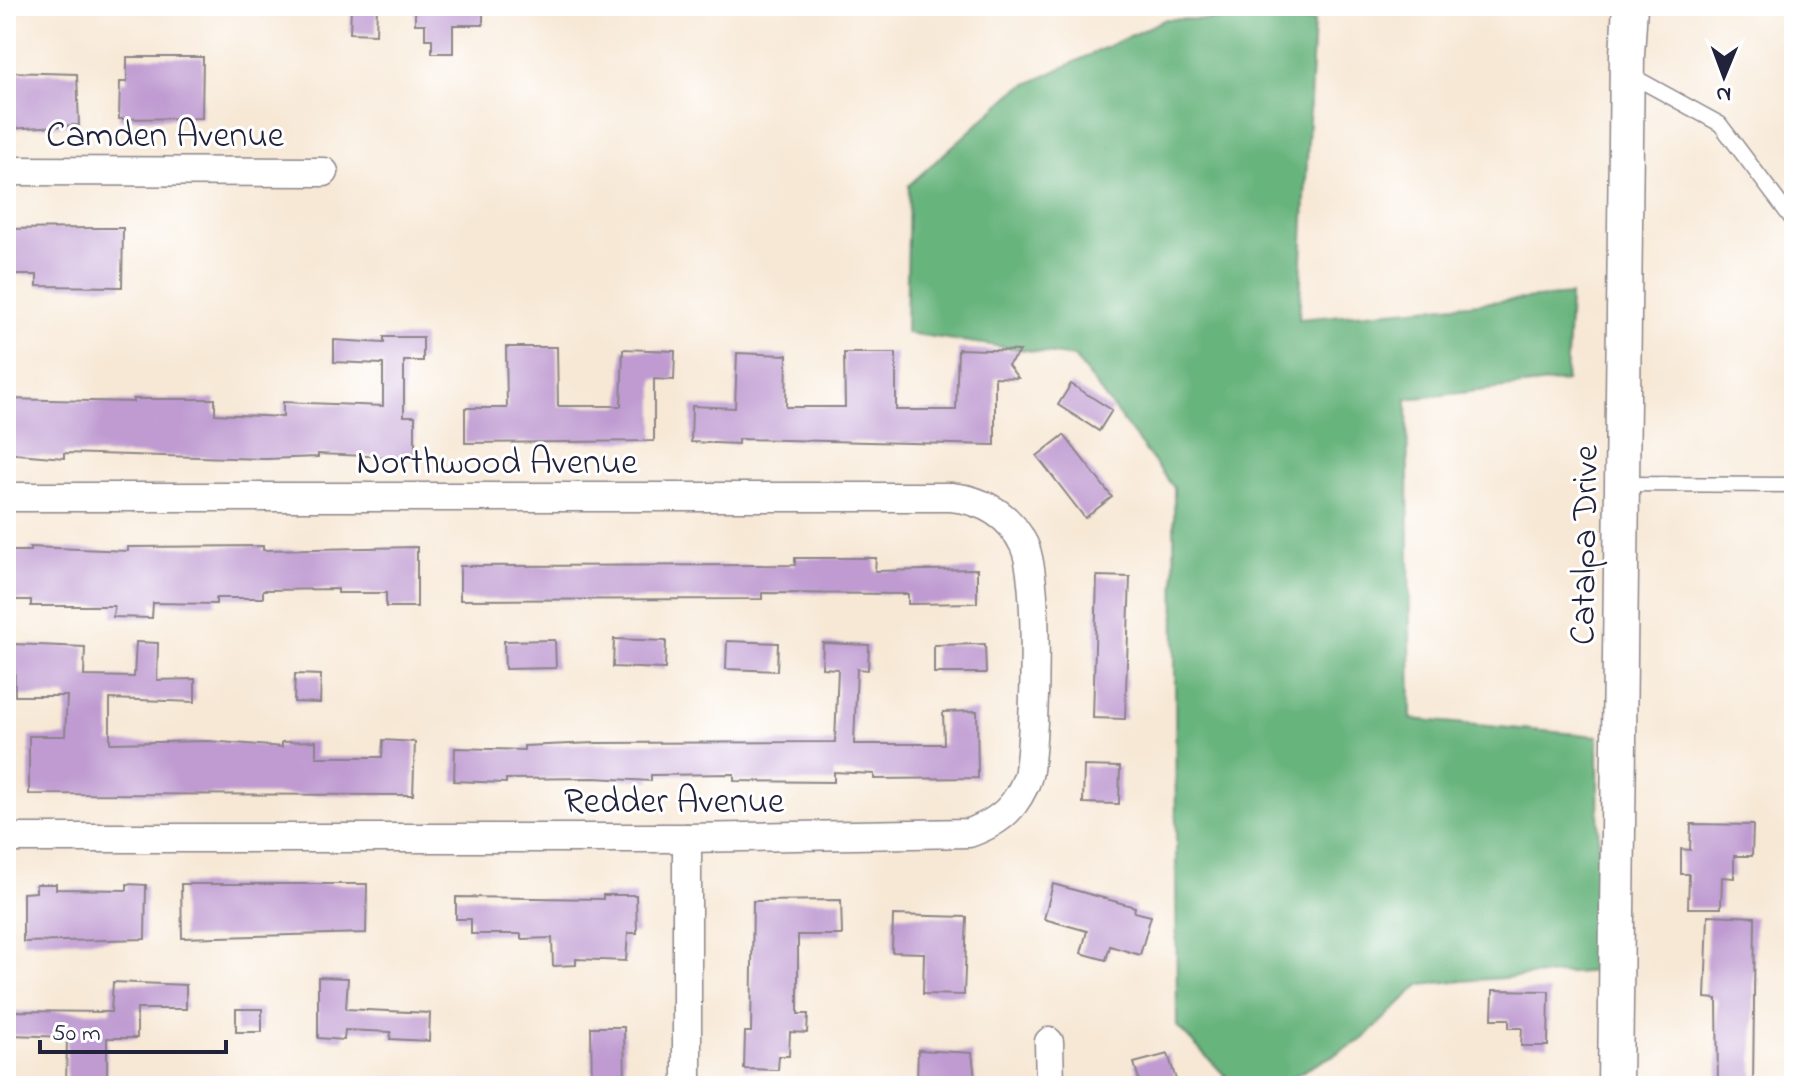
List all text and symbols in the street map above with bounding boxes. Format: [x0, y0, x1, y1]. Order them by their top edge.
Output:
north arrow [1684, 36, 1764, 116]
text: N [1716, 77, 1731, 109]
street label: Camden Avenue [46, 111, 285, 164]
street label: Northwood Avenue [357, 438, 638, 491]
street label: Catalpa Drive [1558, 444, 1615, 646]
street label: Redder Avenue [564, 777, 785, 830]
scale bar [40, 1004, 226, 1054]
text: 50 m [52, 1017, 101, 1052]

